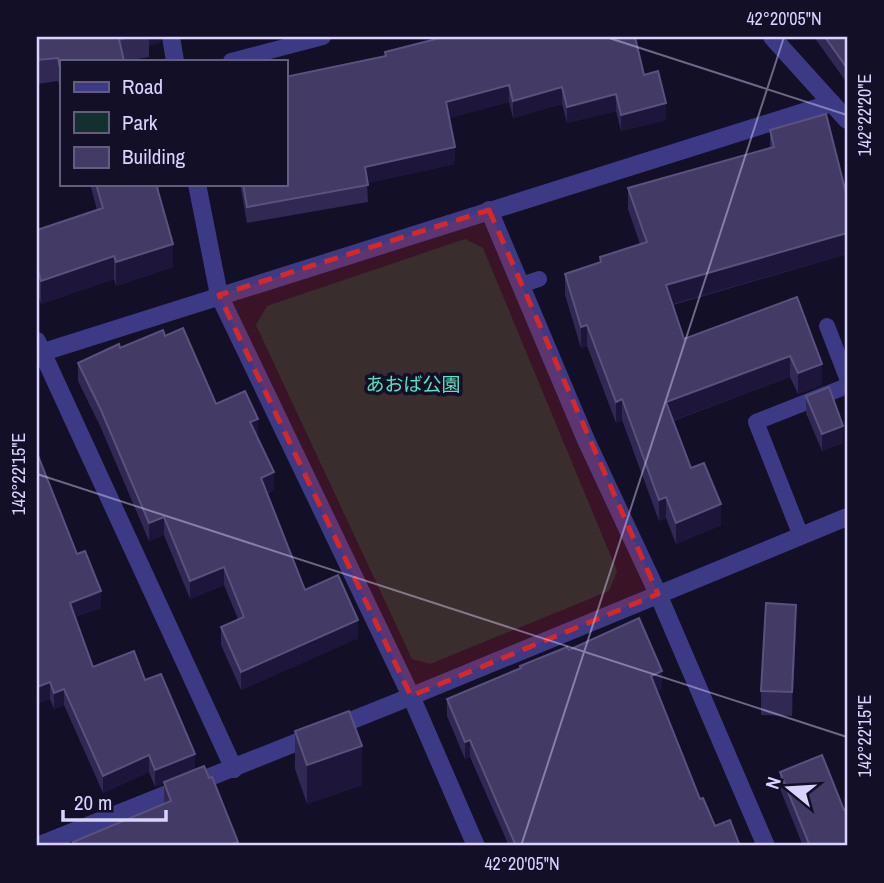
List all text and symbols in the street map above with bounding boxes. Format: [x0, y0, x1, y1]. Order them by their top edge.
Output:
text: 42°20'05"N [746, 6, 822, 31]
legend [60, 60, 287, 186]
text: Road [122, 72, 163, 101]
text: 142°22'20"E [852, 74, 877, 156]
text: Park [122, 108, 158, 137]
text: Building [122, 142, 186, 171]
park label: あおば公園 [365, 371, 461, 397]
text: 142°22'15"E [6, 433, 31, 515]
text: 142°22'15"E [852, 695, 877, 777]
north arrow [754, 754, 824, 824]
text: N [759, 773, 787, 792]
scale bar [63, 778, 166, 822]
text: 20 m [74, 788, 112, 817]
text: 42°20'05"N [484, 851, 560, 876]

